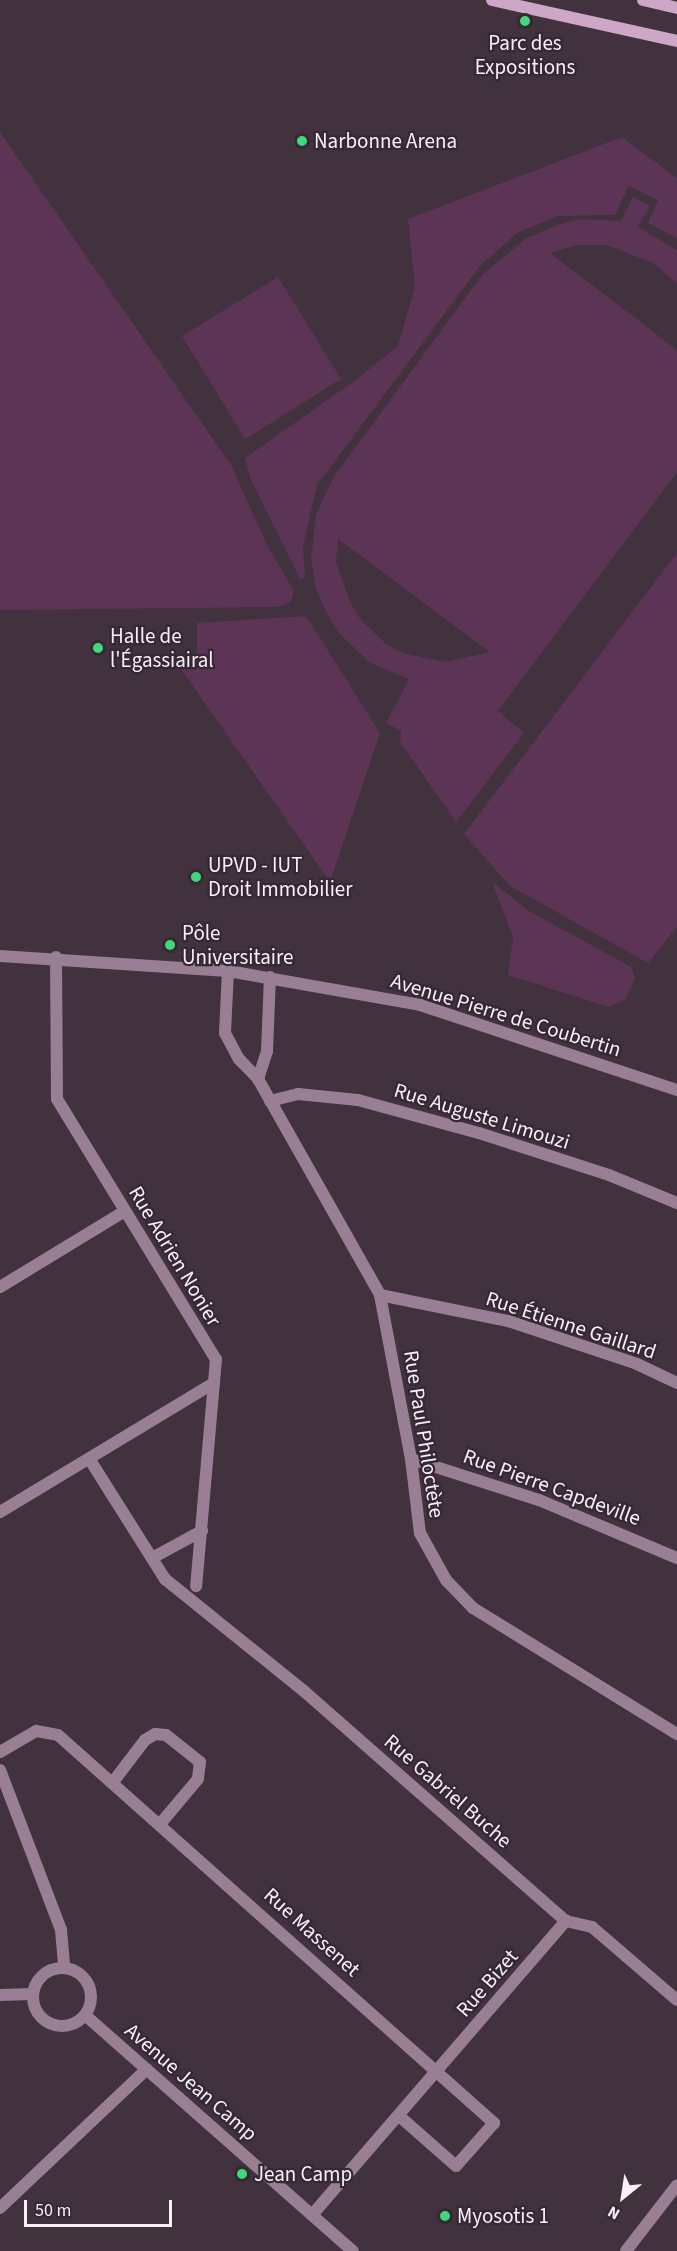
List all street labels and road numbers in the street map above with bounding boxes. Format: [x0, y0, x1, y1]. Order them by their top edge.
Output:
street label: Avenue Pierre de Coubertin [388, 968, 624, 1062]
street label: Rue Auguste Limouzi [391, 1077, 573, 1155]
street label: Rue Adrien Nonier [123, 1181, 227, 1331]
street label: Rue Étienne Gaillard [483, 1286, 659, 1364]
street label: Rue Paul Philoctète [398, 1348, 450, 1520]
street label: Rue Pierre Capdeville [460, 1443, 644, 1531]
street label: Rue Gabriel Buche [379, 1729, 517, 1853]
street label: Rue Massenet [259, 1882, 365, 1982]
street label: Rue Bizet [451, 1944, 523, 2022]
street label: Avenue Jean Camp [120, 2018, 262, 2146]

